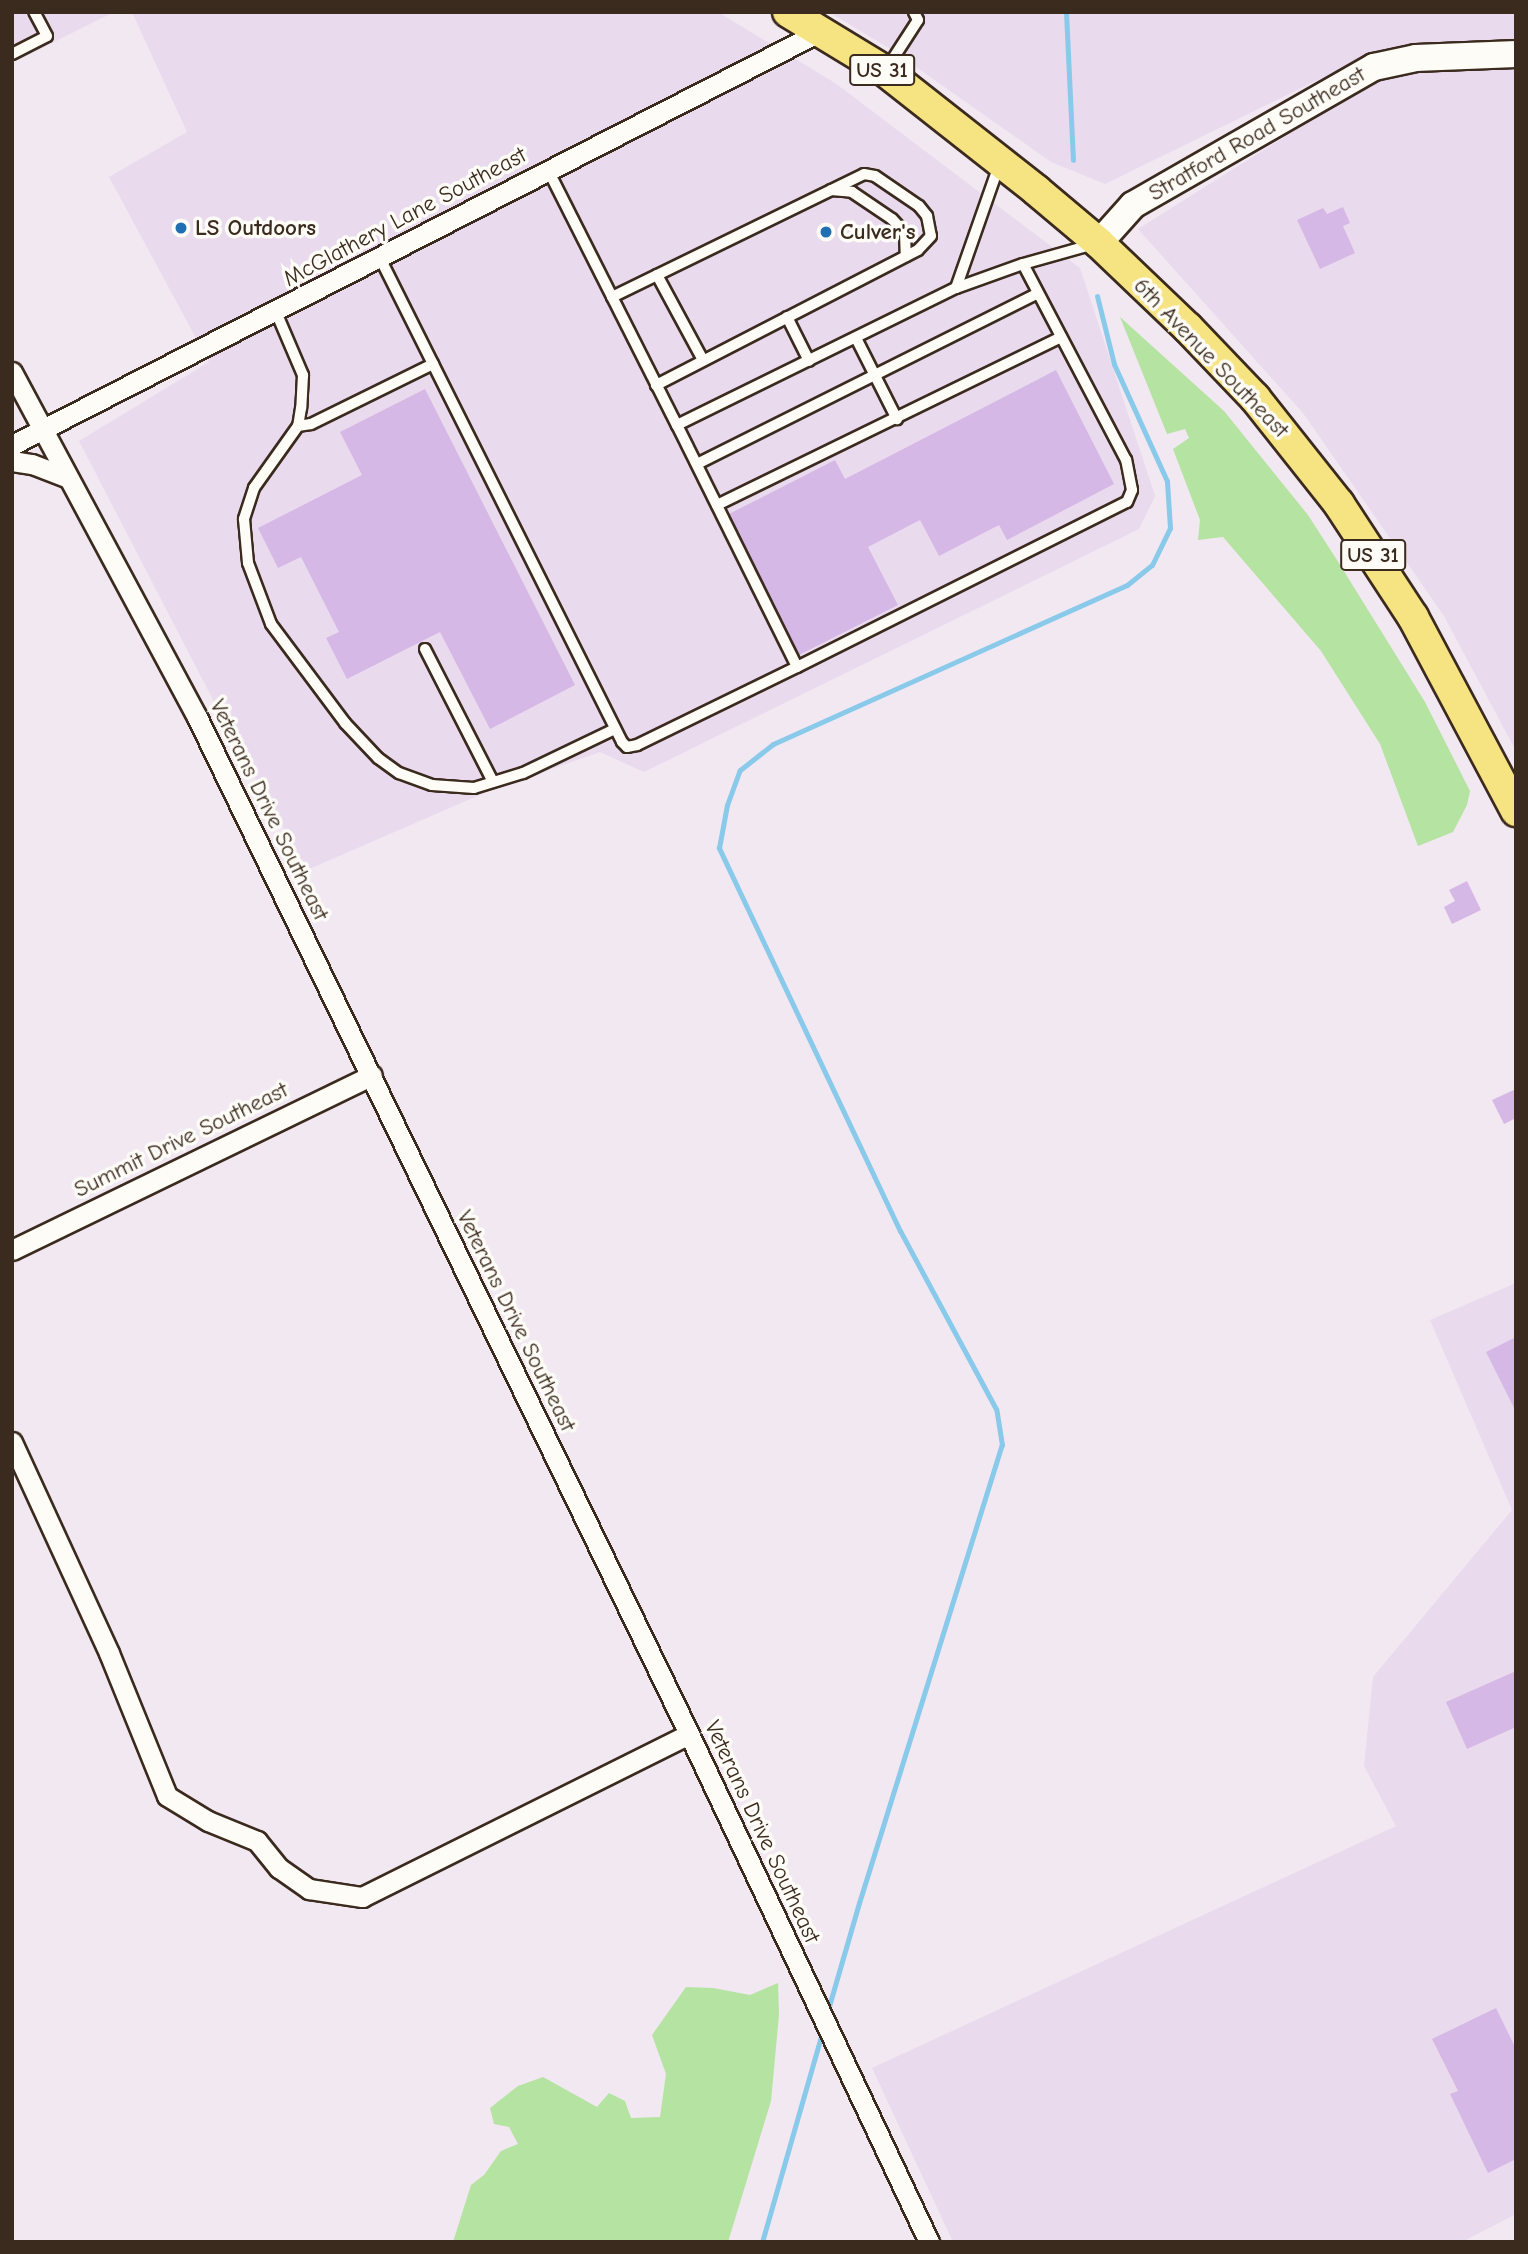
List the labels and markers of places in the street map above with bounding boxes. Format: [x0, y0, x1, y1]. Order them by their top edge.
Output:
place label: LS Outdoors [195, 214, 316, 242]
place label: Culver's [840, 218, 916, 246]
marker: LS Outdoors [173, 220, 189, 236]
marker: Culver's [818, 224, 834, 240]

